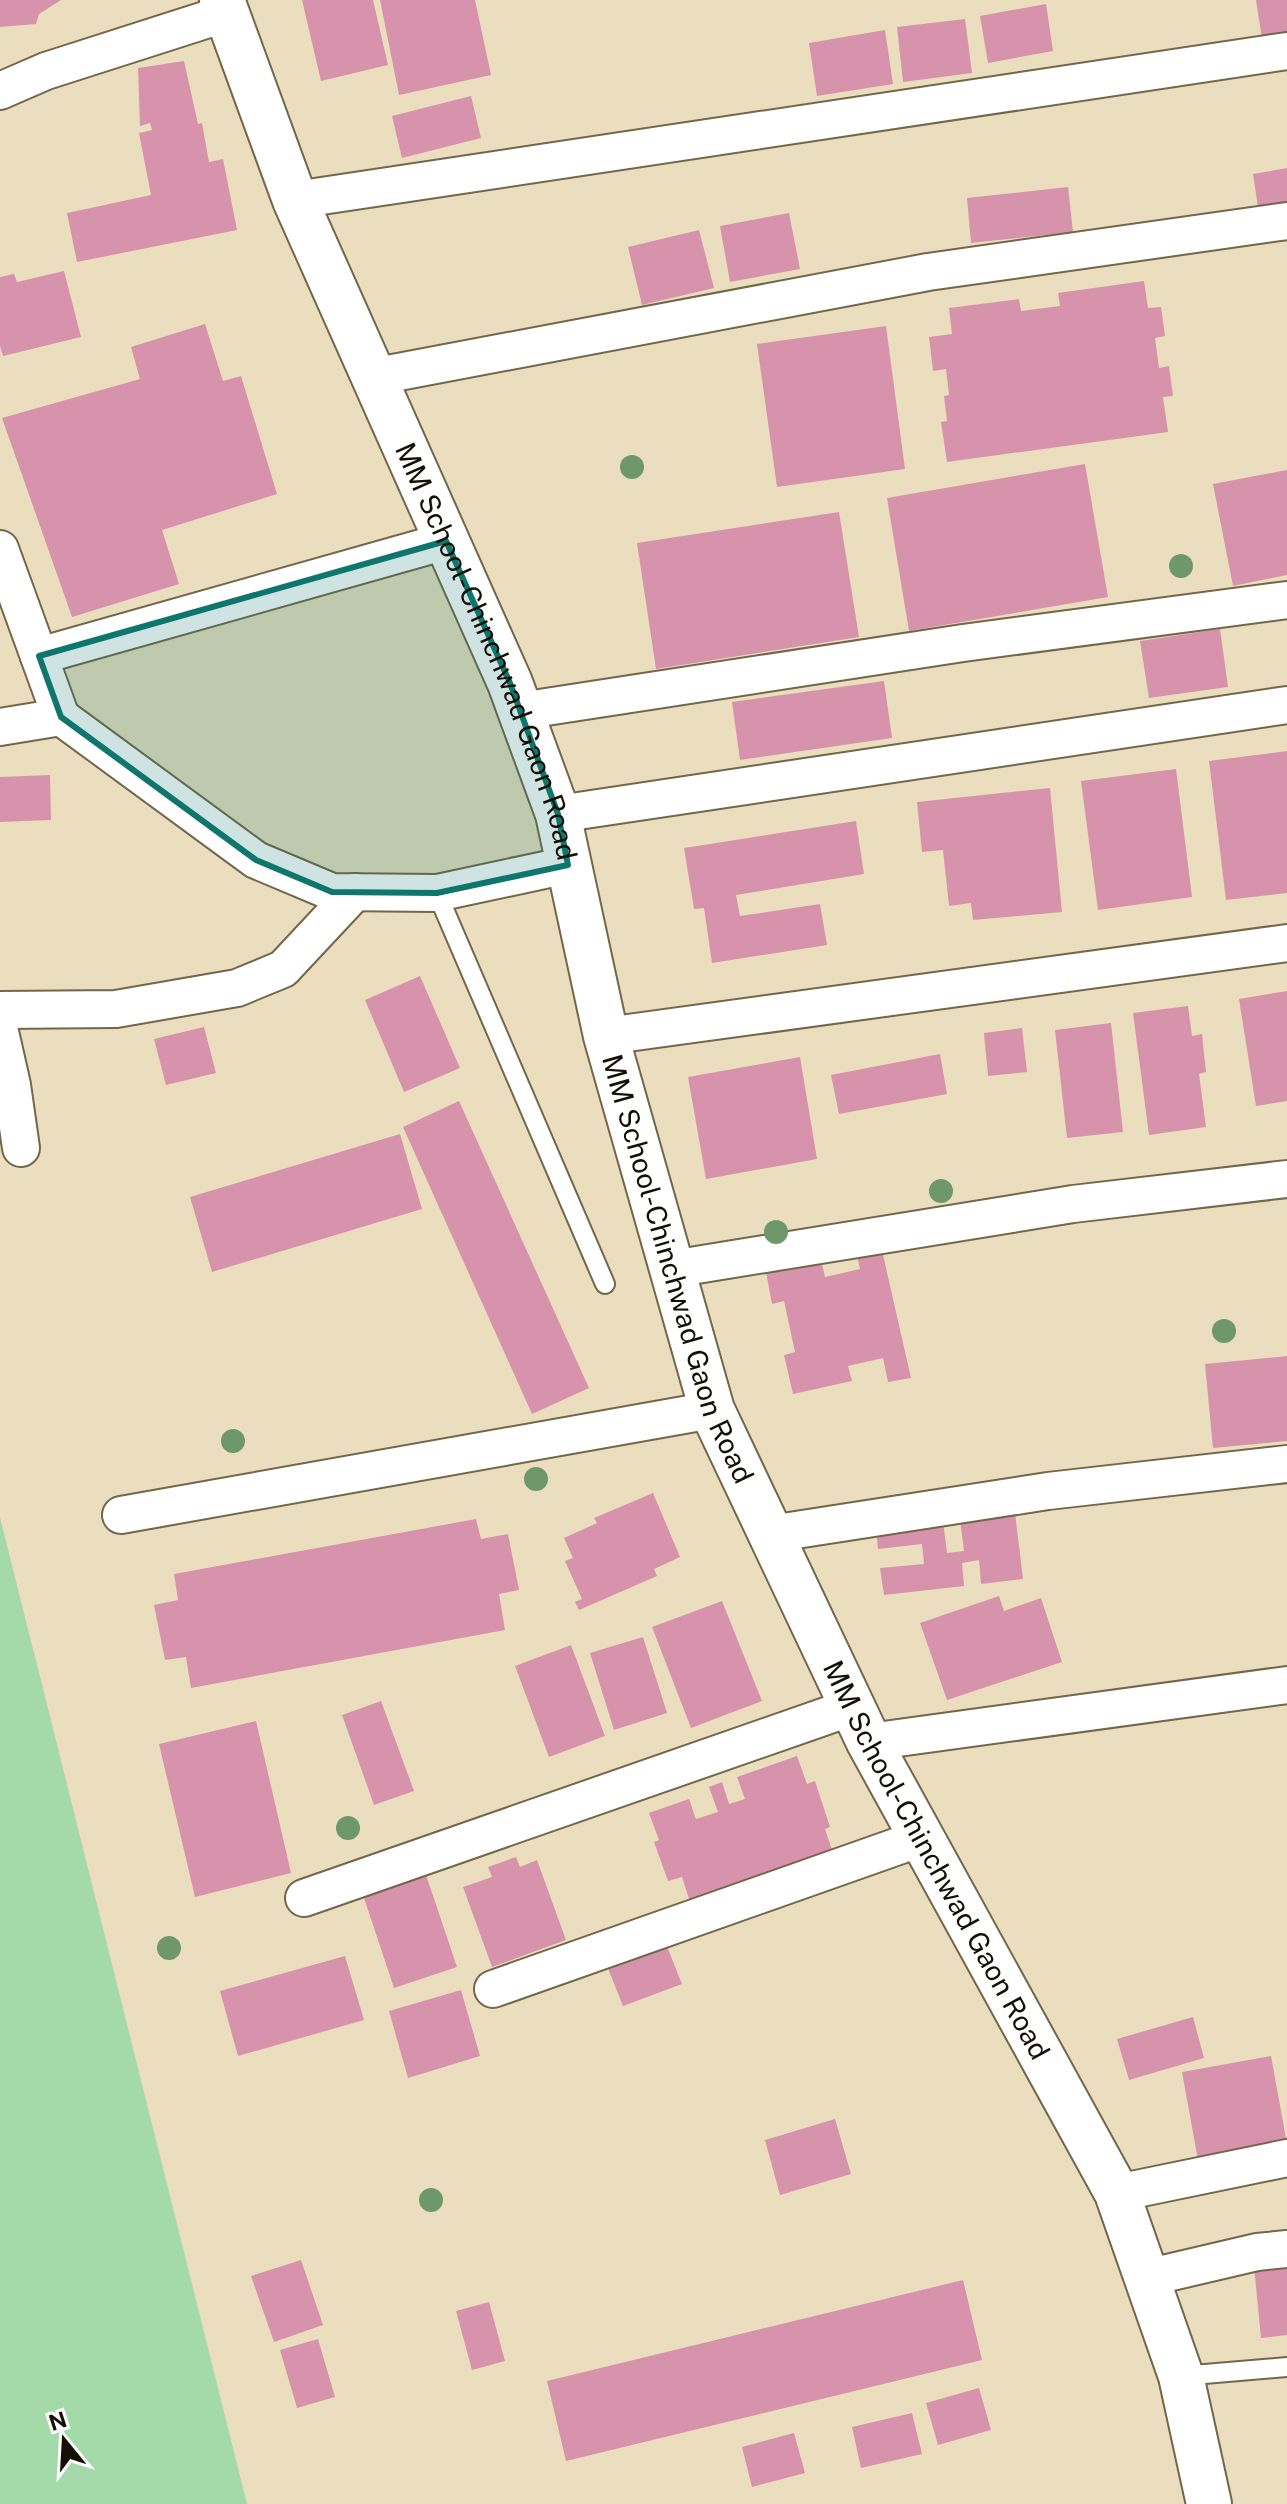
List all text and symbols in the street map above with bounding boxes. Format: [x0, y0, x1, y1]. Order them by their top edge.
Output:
street label: MM School-Chinchwad Gaon Road [389, 437, 584, 863]
street label: MM School-Chinchwad Gaon Road [596, 1050, 761, 1488]
street label: MM School-Chinchwad Gaon Road [817, 1655, 1057, 2065]
north arrow [24, 2400, 104, 2480]
text: N [46, 2406, 70, 2436]

